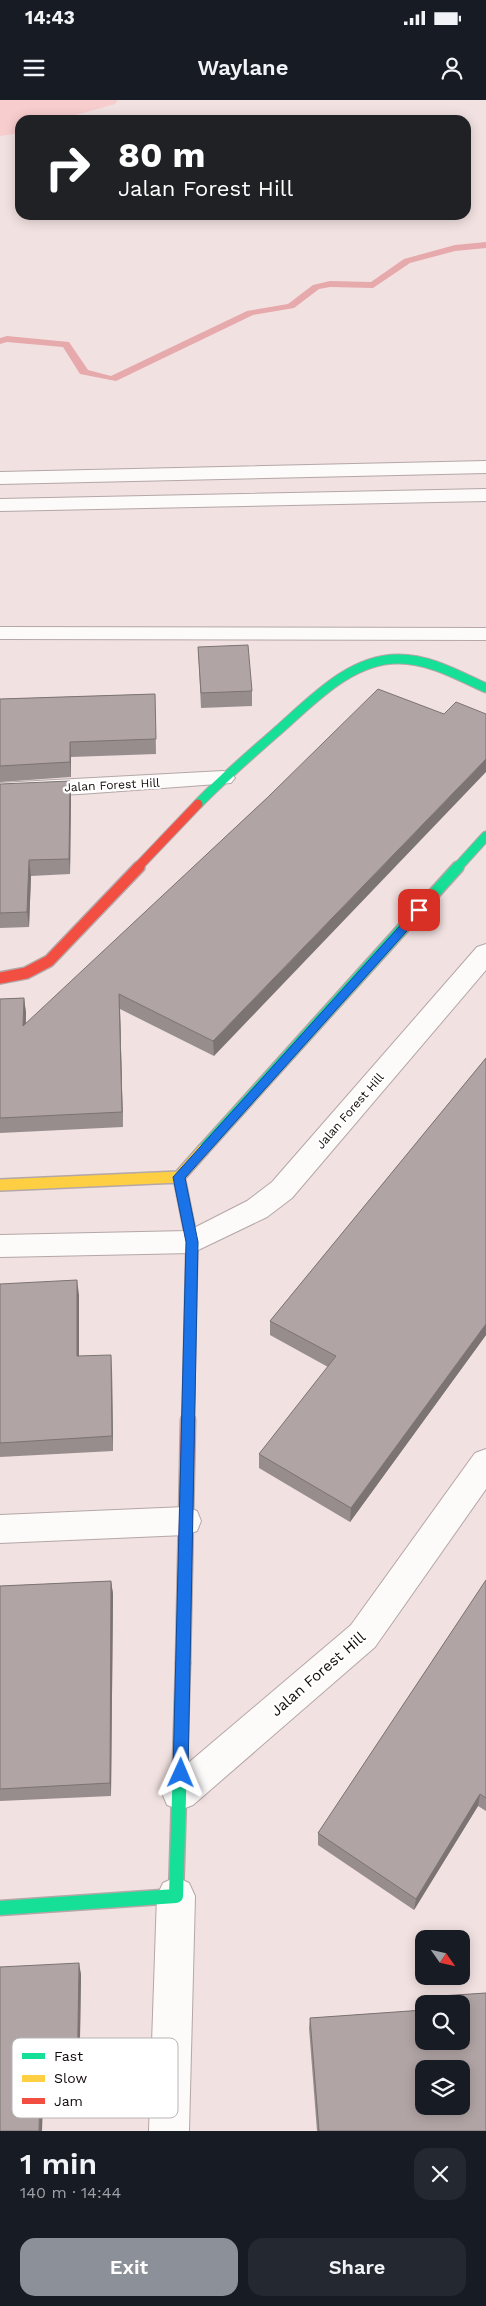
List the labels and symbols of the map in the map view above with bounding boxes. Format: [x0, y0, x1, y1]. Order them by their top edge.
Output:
street label: Jalan Forest Hill [64, 775, 160, 794]
pin [398, 889, 440, 931]
street label: Jalan Forest Hill [313, 1070, 387, 1152]
street label: Jalan Forest Hill [267, 1628, 369, 1720]
position arrow [154, 1746, 206, 1798]
north arrow [415, 1930, 470, 1985]
legend [12, 2038, 178, 2118]
text: Fast [54, 2048, 83, 2064]
text: Slow [54, 2070, 87, 2086]
text: Jam [54, 2093, 83, 2109]

